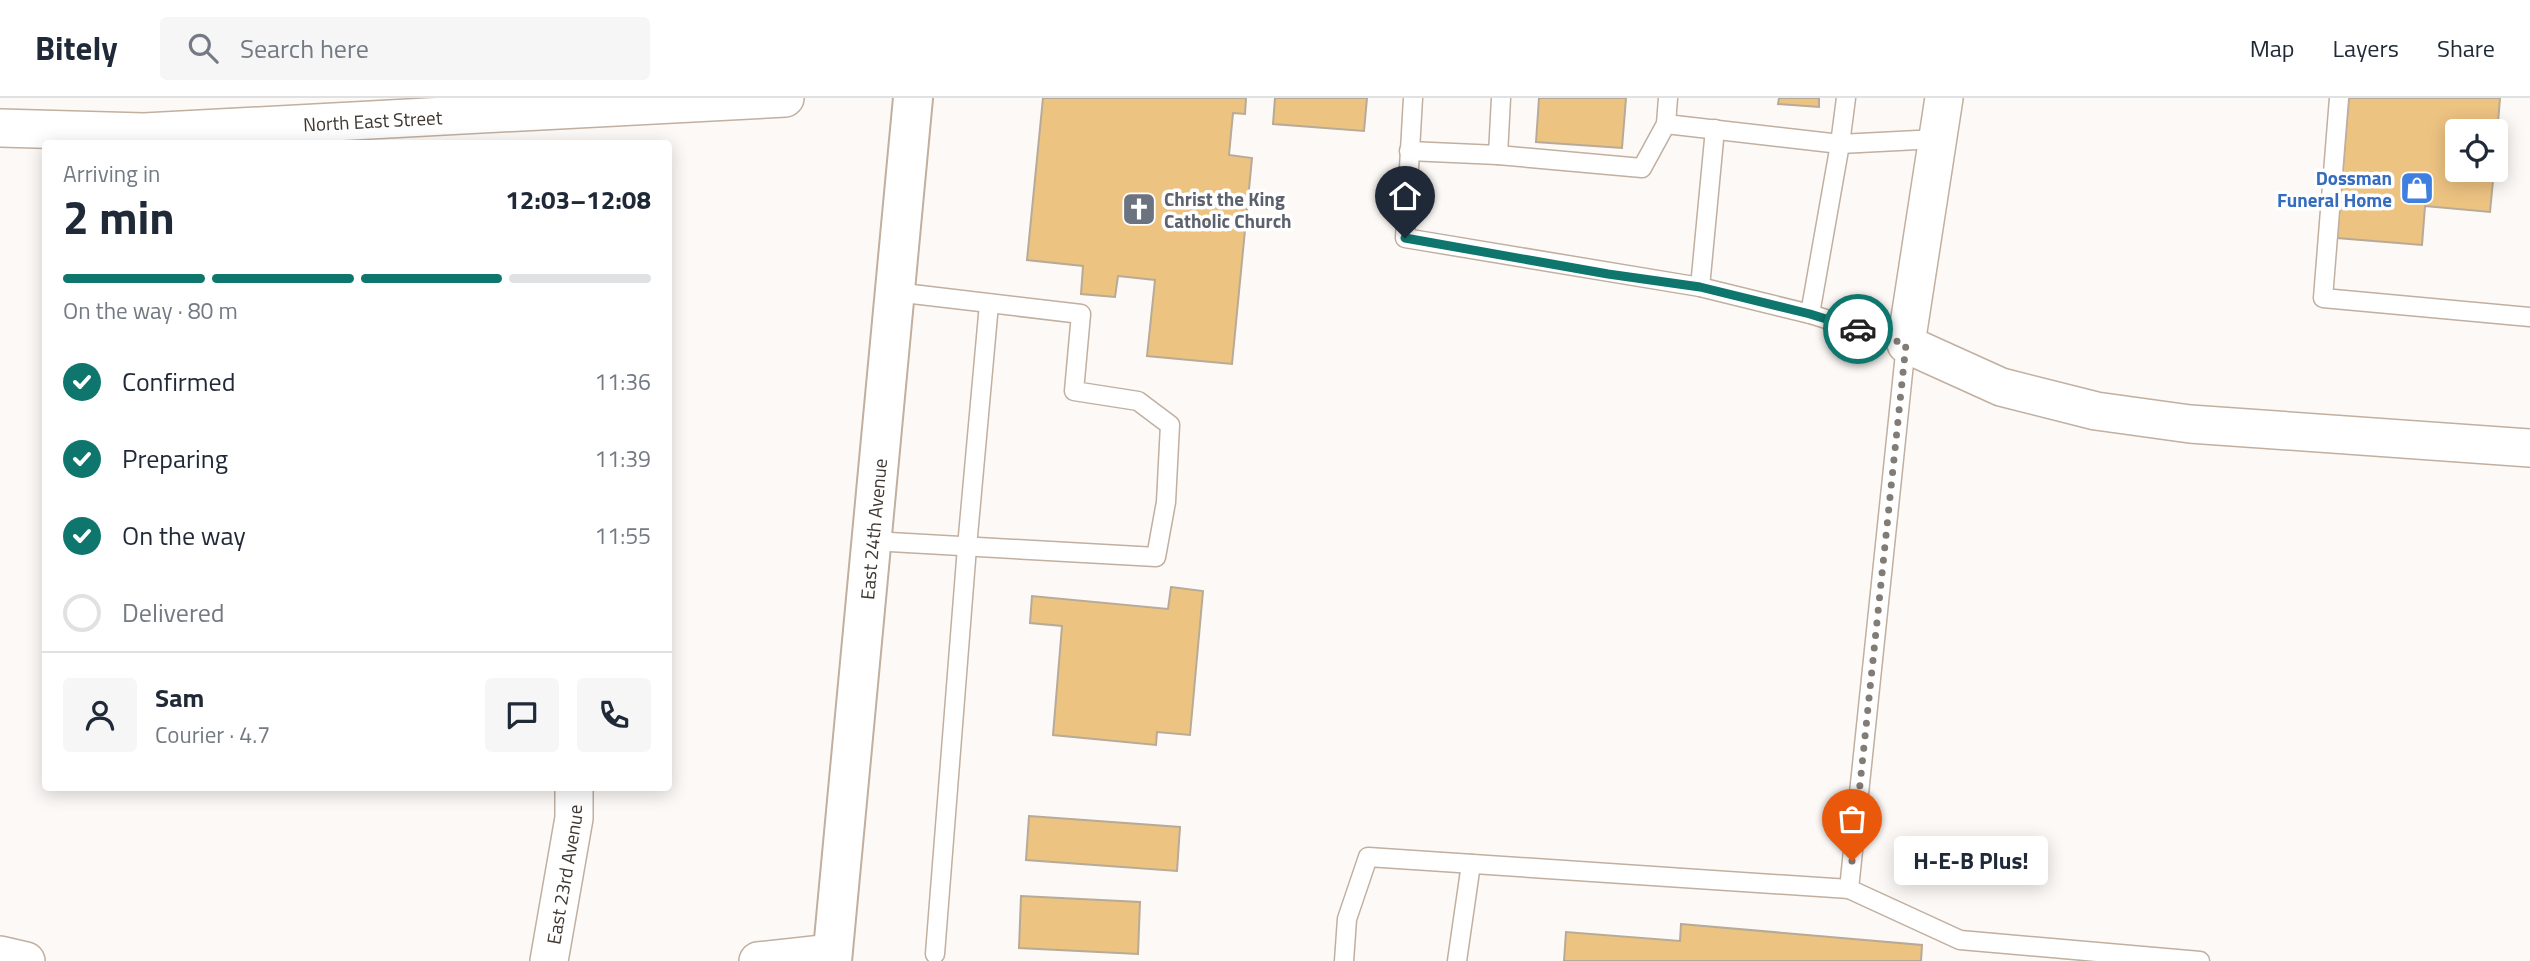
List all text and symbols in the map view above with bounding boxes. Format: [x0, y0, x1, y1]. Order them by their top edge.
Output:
search box [160, 17, 650, 80]
text: Bitely [35, 23, 118, 73]
icon: search [184, 29, 222, 67]
text: Search here [240, 29, 369, 68]
text: Map [2250, 30, 2295, 66]
text: Layers [2333, 30, 2399, 66]
text: Share [2437, 30, 2495, 66]
street label: North East Street [302, 102, 443, 138]
map controls [2445, 119, 2508, 182]
button: locate [2445, 119, 2508, 182]
text: Arriving in [63, 156, 160, 191]
place label: Dossman Funeral Home [2277, 163, 2392, 214]
pin [1375, 166, 1435, 238]
shop icon: Dossman Funeral Home [2398, 169, 2436, 207]
icon: home [1386, 177, 1424, 215]
text: 12:03–12:08 [505, 180, 651, 219]
text: 2 min [63, 182, 175, 252]
place label: Christ the King Catholic Church [1164, 184, 1292, 235]
church icon: Christ the King Catholic Church [1120, 190, 1158, 228]
text: On the way · 80 m [63, 293, 238, 328]
courier [1823, 294, 1893, 364]
icon: car [1839, 310, 1877, 348]
text: Confirmed [122, 362, 236, 401]
icon: check [63, 363, 101, 401]
text: 11:36 [594, 364, 651, 399]
text: Preparing [122, 439, 228, 478]
icon: check [63, 440, 101, 478]
text: 11:39 [594, 441, 651, 476]
street label: East 24th Avenue [852, 457, 894, 601]
text: On the way [122, 516, 246, 555]
icon: check [63, 517, 101, 555]
text: 11:55 [594, 518, 651, 553]
text: Delivered [122, 593, 225, 632]
button: person [63, 678, 137, 752]
text: Sam [155, 678, 204, 717]
button: chat [485, 678, 559, 752]
button: phone [577, 678, 651, 752]
text: Courier · 4.7 [155, 717, 270, 752]
pin [1822, 789, 1882, 861]
icon: bag [1833, 800, 1871, 838]
street label: East 23rd Avenue [538, 805, 589, 946]
callout: H-E-B Plus! [1894, 836, 2048, 886]
text: H-E-B Plus! [1913, 843, 2029, 878]

